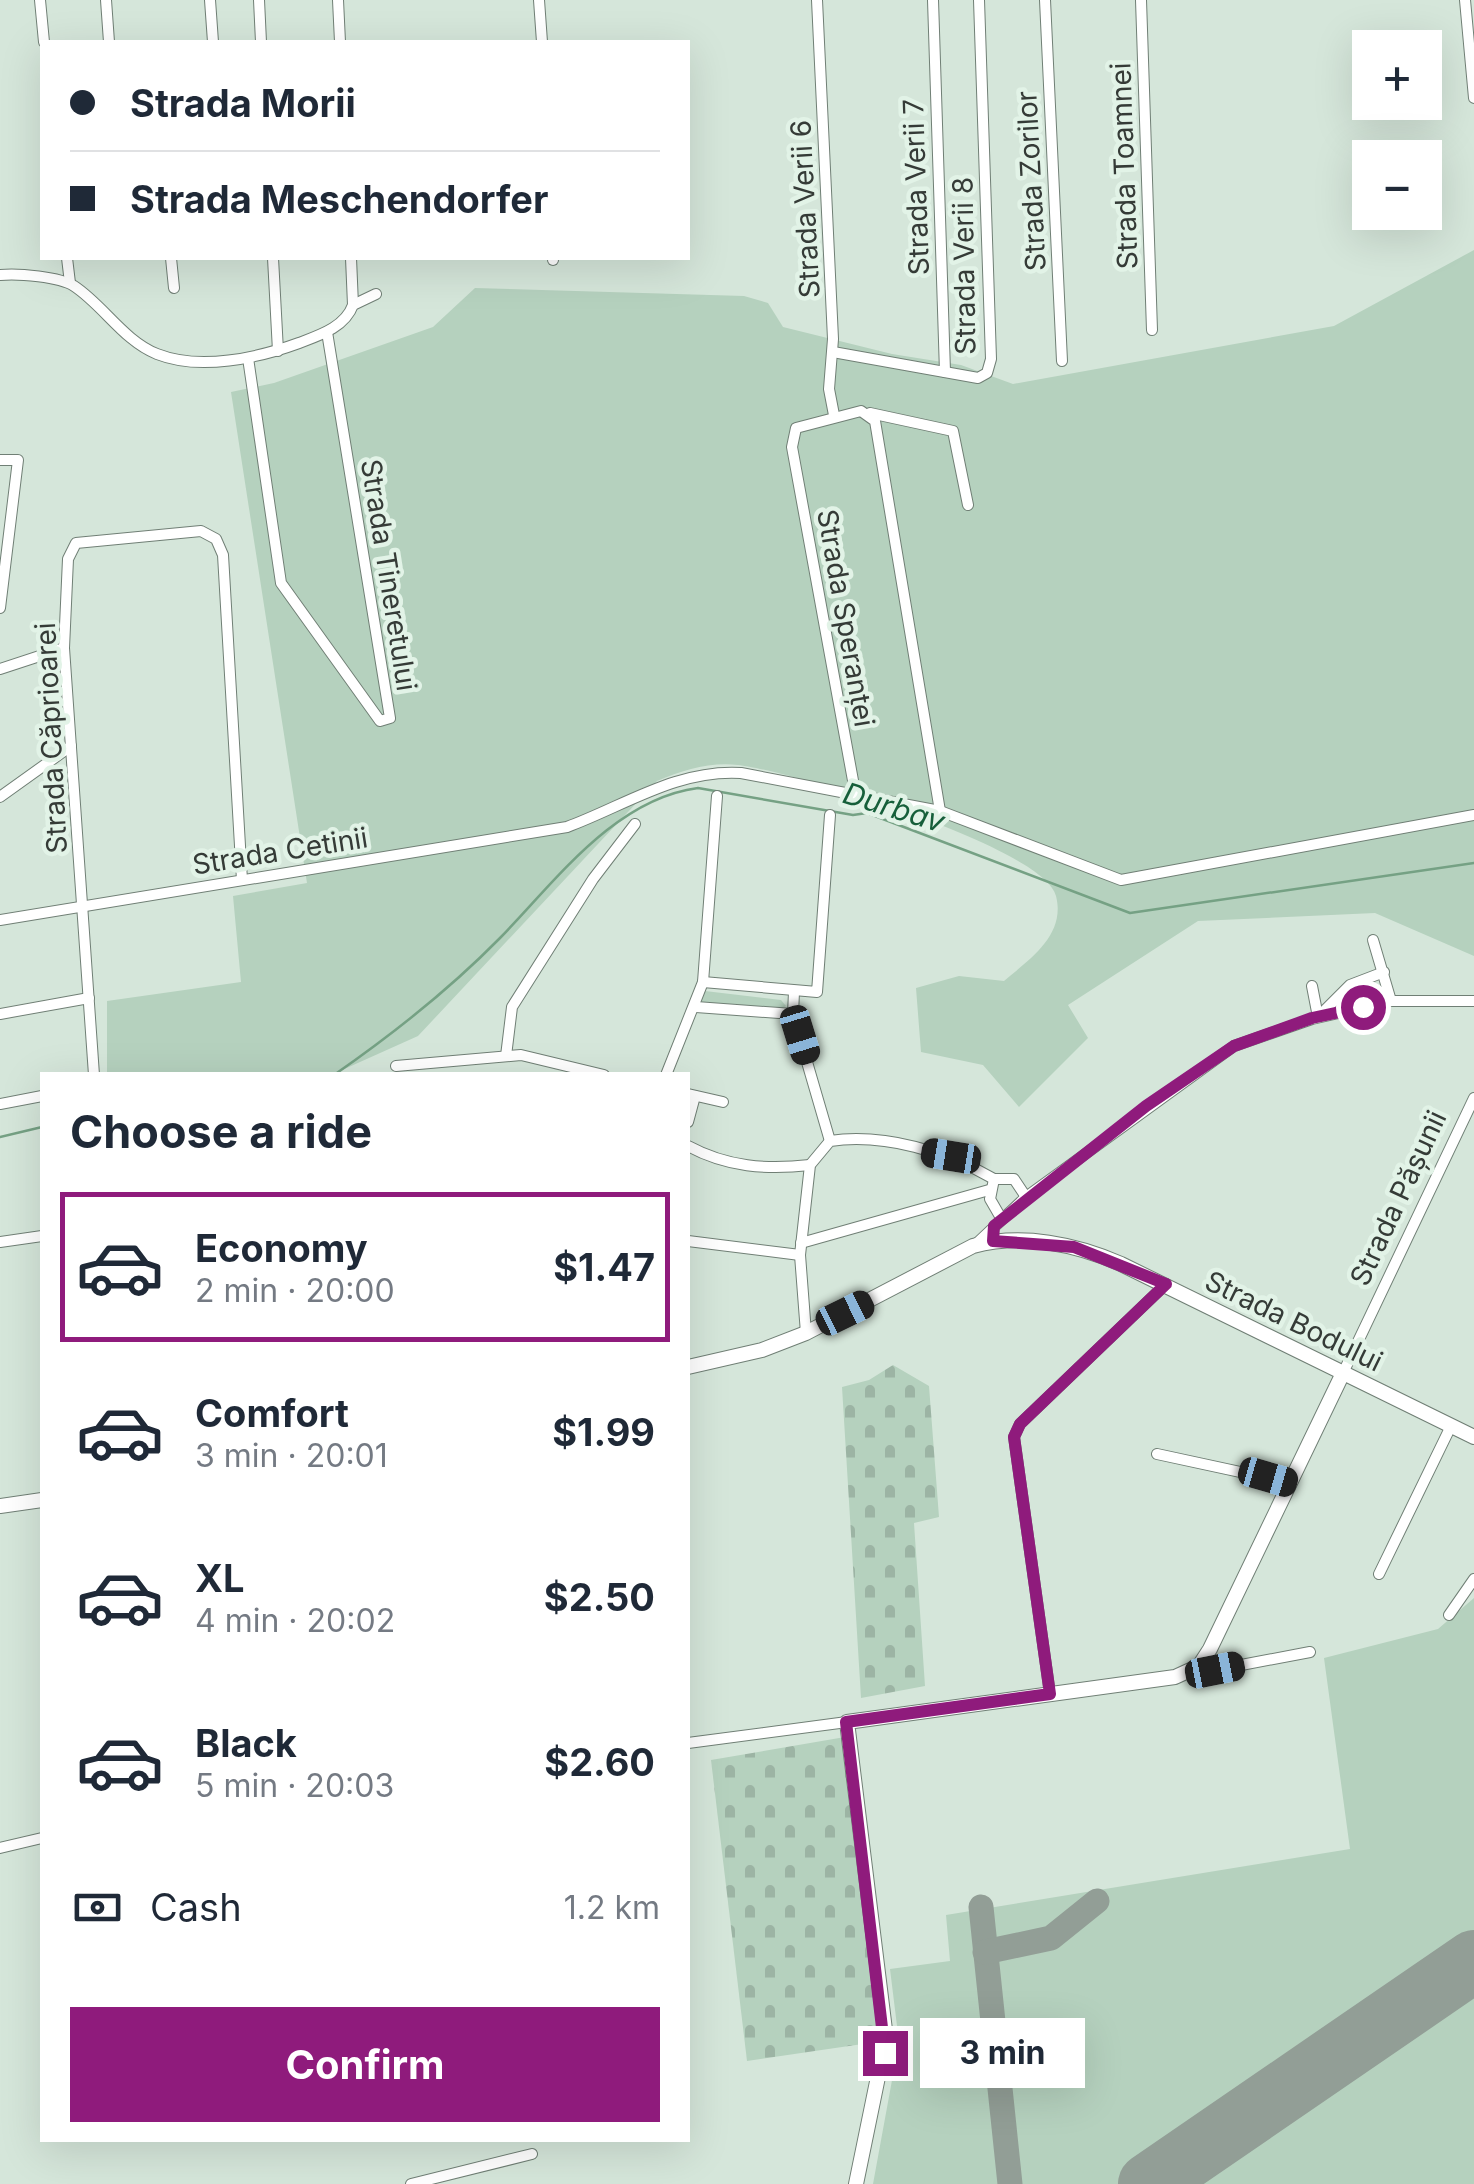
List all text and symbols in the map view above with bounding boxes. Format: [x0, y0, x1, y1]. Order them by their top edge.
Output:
map controls [1352, 30, 1442, 230]
button: + [1352, 30, 1442, 120]
street label: Strada Toamnei [1103, 62, 1145, 270]
text: Strada Morii [130, 80, 356, 126]
street label: Strada Zorilor [1009, 90, 1053, 272]
street label: Strada Verii 7 [896, 98, 936, 276]
street label: Strada Verii 6 [783, 119, 827, 299]
button: − [1352, 140, 1442, 230]
text: Strada Meschendorfer [130, 176, 548, 222]
street label: Strada Verii 8 [945, 177, 983, 355]
street label: Strada Tineretului [354, 457, 424, 693]
street label: Strada Speranței [810, 507, 882, 729]
street label: Strada Căprioarei [28, 622, 74, 854]
water label: Durbav [839, 775, 950, 840]
street label: Strada Cetinii [190, 820, 370, 882]
route start [1341, 985, 1386, 1030]
car [777, 1002, 823, 1068]
text: Choose a ride [70, 1104, 372, 1159]
street label: Strada Pășunii [1343, 1105, 1453, 1291]
car [919, 1136, 983, 1176]
icon: car [75, 1222, 165, 1312]
text: Economy [195, 1225, 368, 1271]
text: $1.47 [553, 1244, 655, 1290]
street label: Strada Bodului [1200, 1263, 1388, 1379]
text: 2 min · 20:00 [195, 1271, 395, 1310]
car [811, 1286, 879, 1340]
icon: car [75, 1387, 165, 1477]
text: Comfort [195, 1390, 349, 1436]
text: $1.99 [552, 1409, 655, 1455]
text: 3 min · 20:01 [195, 1436, 388, 1475]
car [1235, 1454, 1301, 1500]
icon: car [75, 1552, 165, 1642]
text: XL [195, 1555, 245, 1601]
text: $2.50 [544, 1574, 655, 1620]
text: 4 min · 20:02 [195, 1601, 395, 1640]
car [1183, 1650, 1247, 1690]
icon: car [75, 1717, 165, 1807]
text: Black [195, 1720, 297, 1766]
text: $2.60 [544, 1739, 655, 1785]
text: 5 min · 20:03 [195, 1766, 394, 1805]
icon: cash [70, 1880, 125, 1935]
text: Cash [150, 1884, 242, 1930]
text: 1.2 km [564, 1888, 660, 1927]
button: Confirm [70, 2007, 660, 2122]
callout: 3 min [920, 2018, 1085, 2088]
route end [863, 2031, 908, 2076]
text: 3 min [959, 2033, 1046, 2072]

